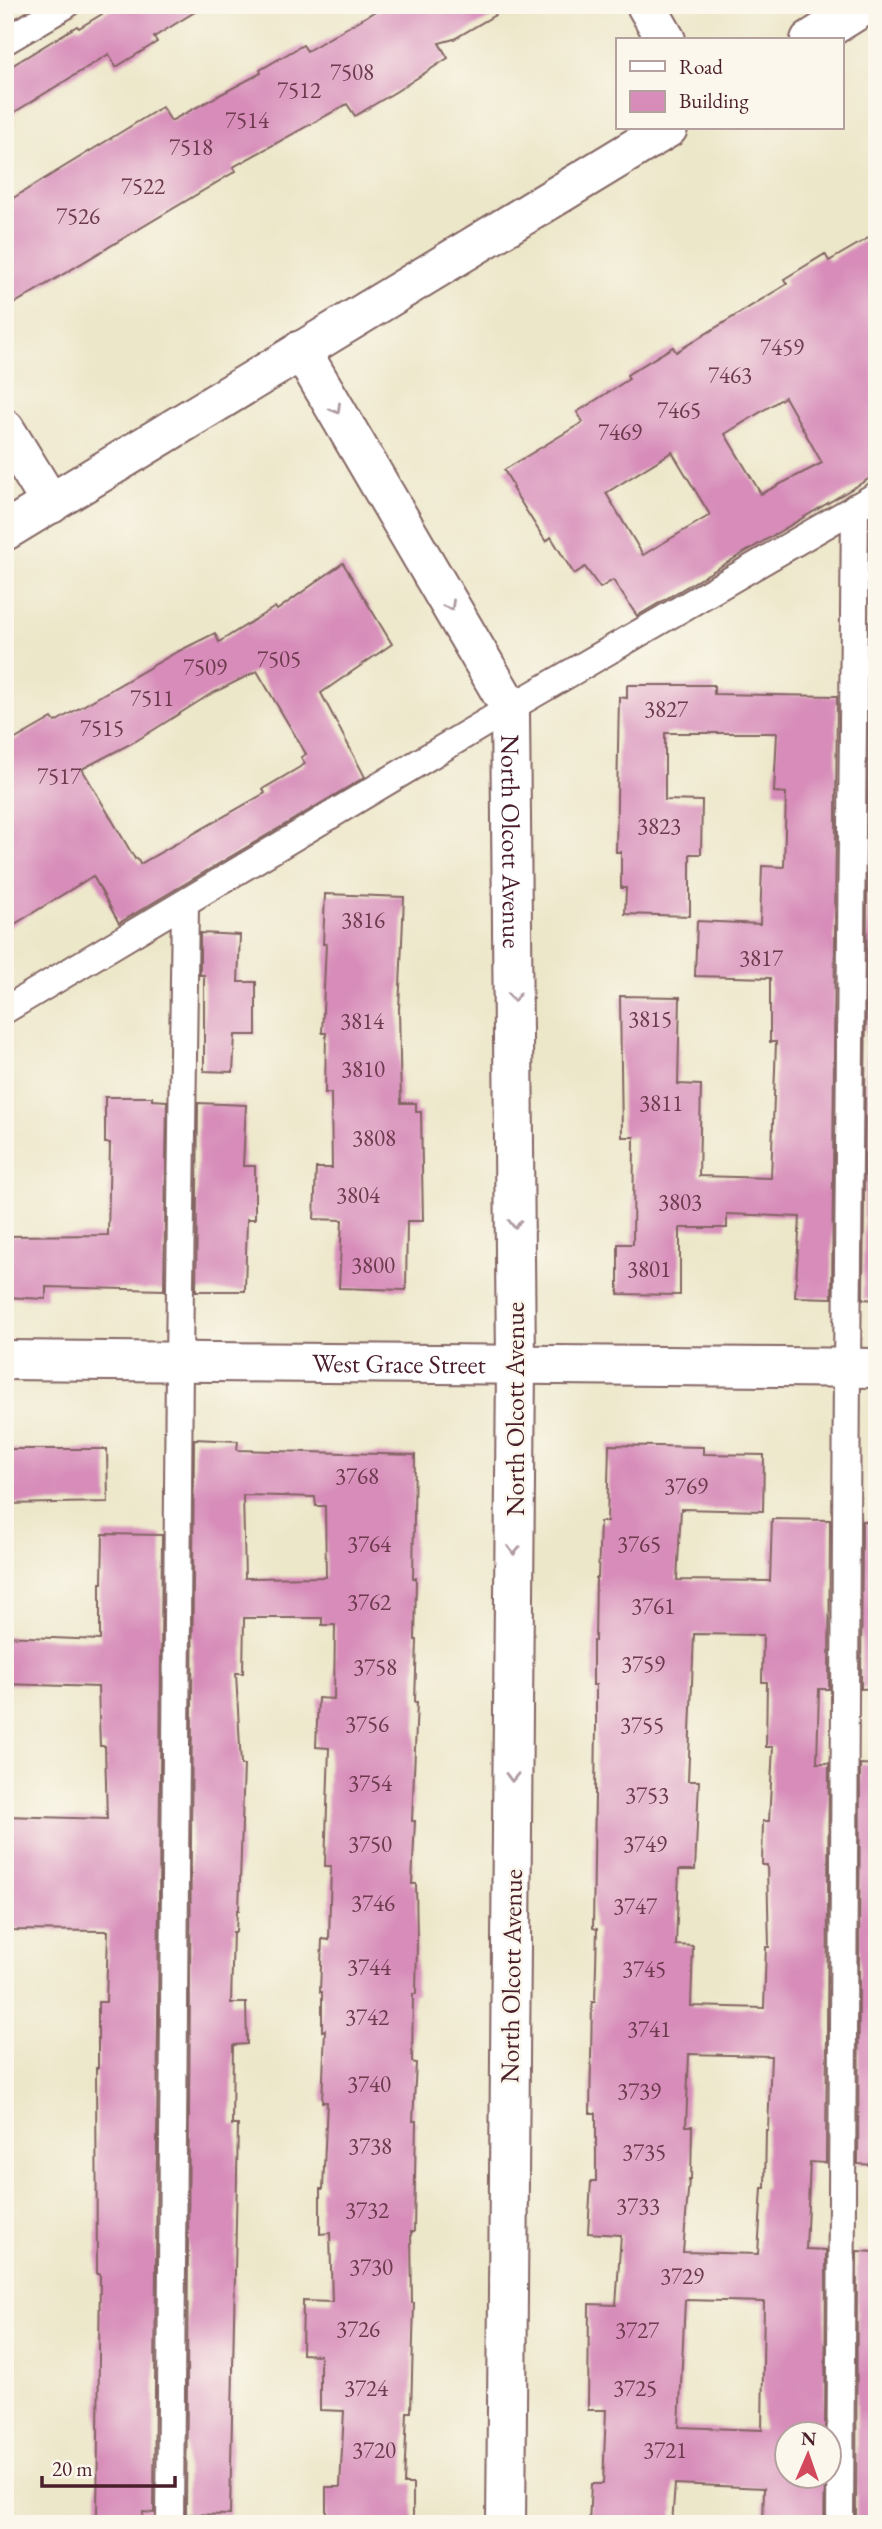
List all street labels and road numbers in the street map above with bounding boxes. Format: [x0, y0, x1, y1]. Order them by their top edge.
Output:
street label: North Olcott Avenue [493, 734, 529, 949]
street label: North Olcott Avenue [498, 1302, 532, 1516]
street label: West Grace Street [312, 1346, 486, 1381]
street label: North Olcott Avenue [492, 1869, 530, 2083]

